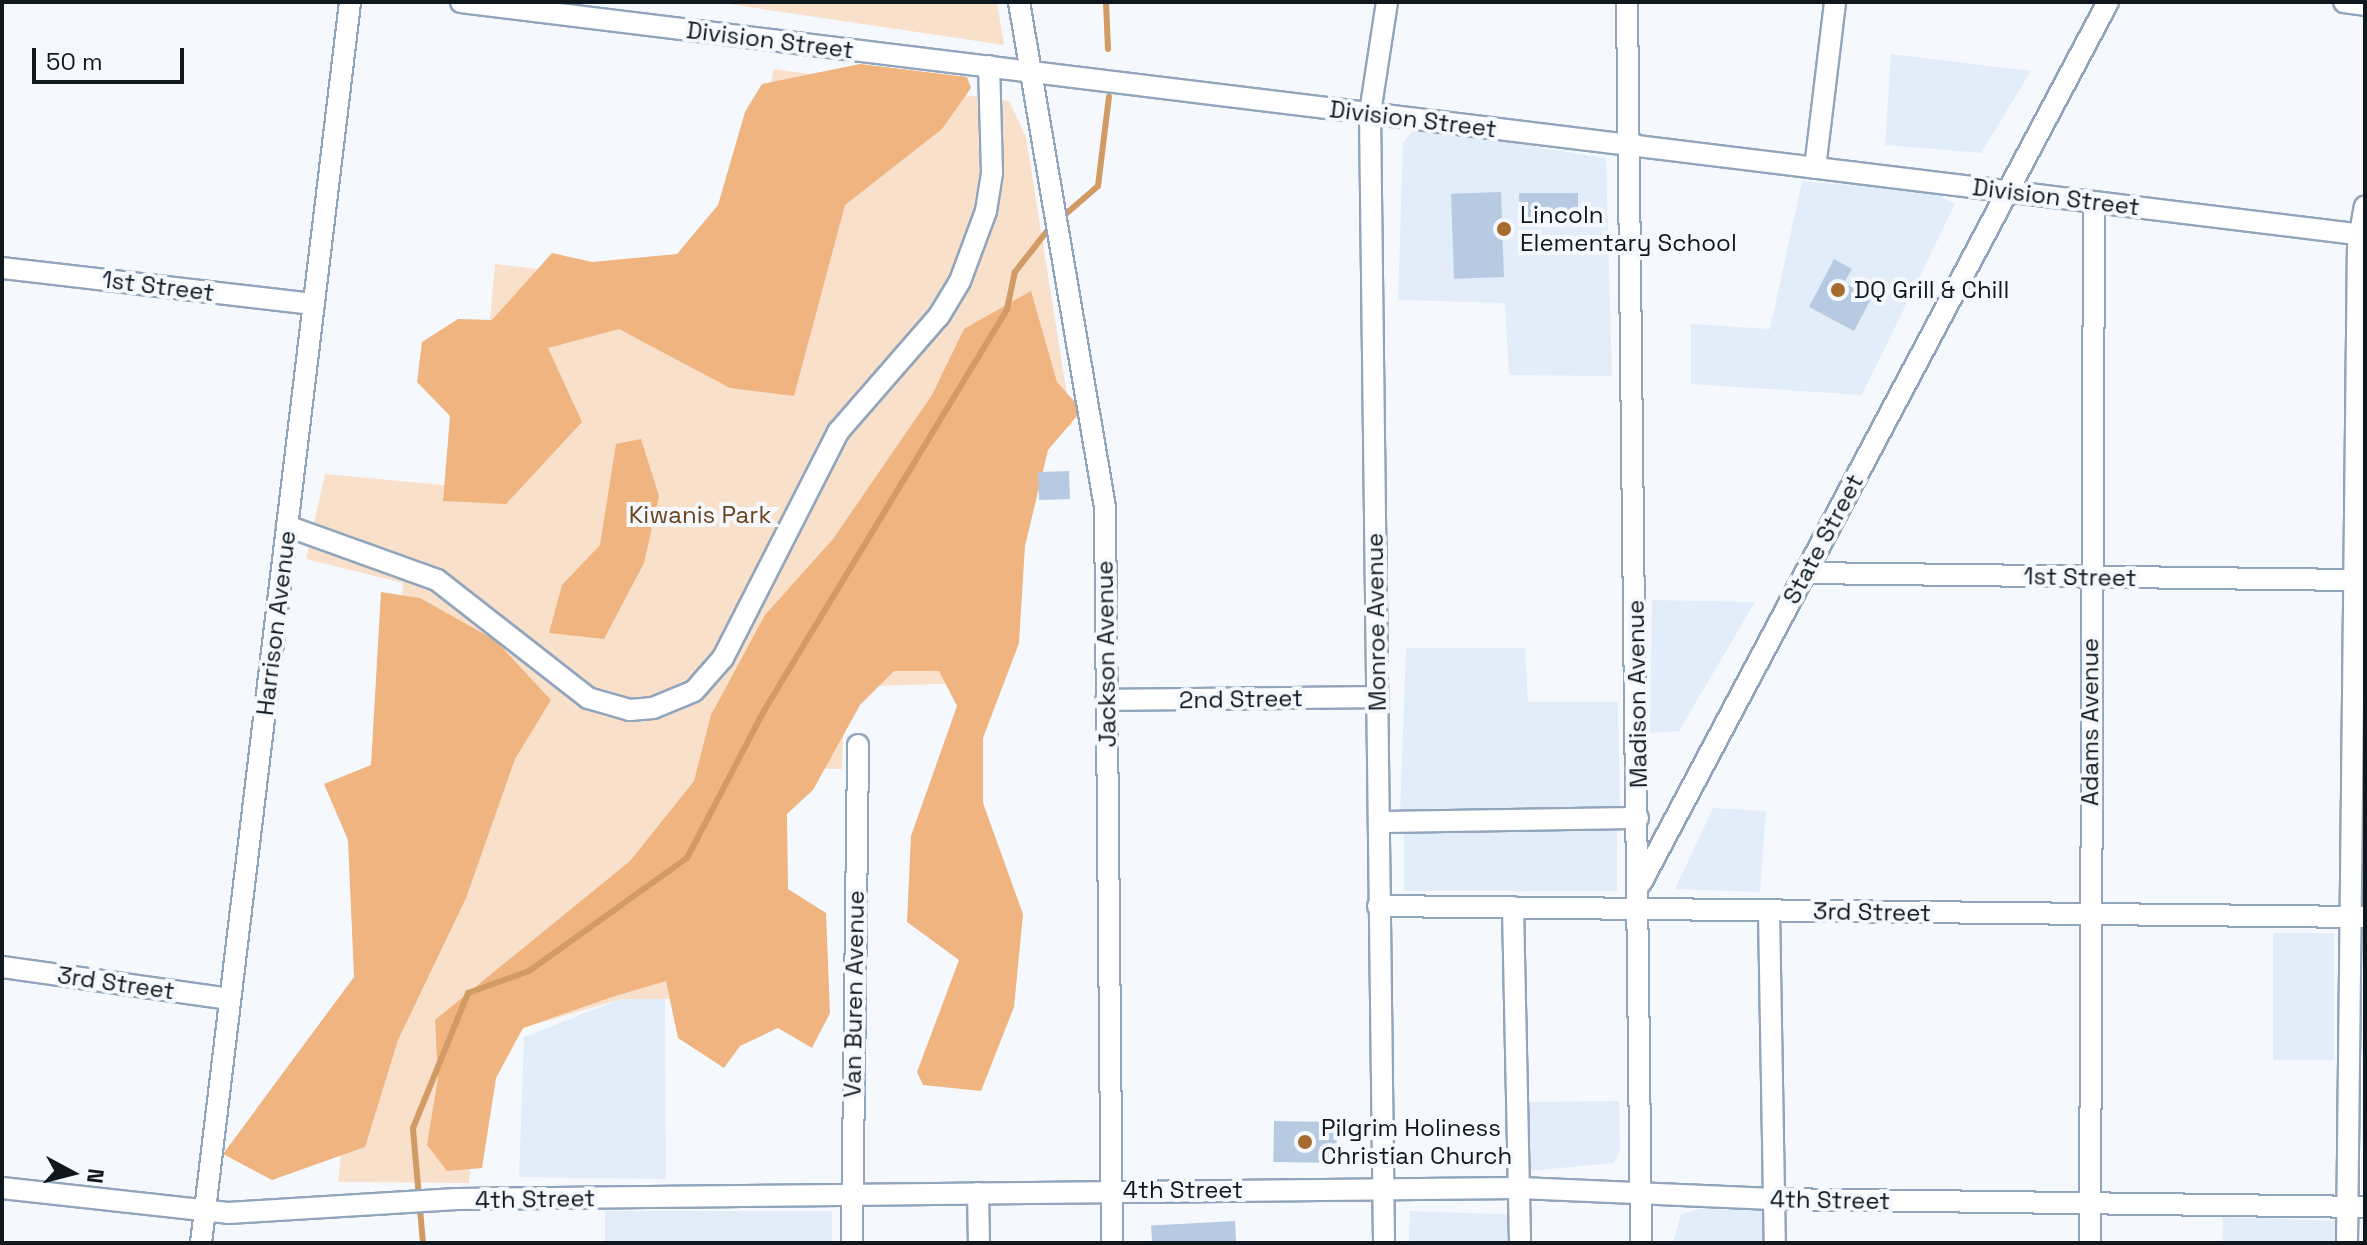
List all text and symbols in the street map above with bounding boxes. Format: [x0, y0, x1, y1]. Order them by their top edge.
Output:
street label: Division Street [685, 15, 855, 65]
scale bar [36, 32, 188, 82]
text: 50 m [46, 46, 103, 77]
street label: Division Street [1328, 94, 1498, 144]
street label: Division Street [1971, 172, 2141, 222]
place label: Lincoln Elementary School [1520, 201, 1737, 257]
marker: Lincoln Elementary School [1495, 220, 1513, 238]
street label: 1st Street [100, 265, 216, 307]
place label: DQ Grill & Chill [1854, 276, 2009, 304]
marker: DQ Grill & Chill [1829, 281, 1847, 299]
street label: State Street [1777, 469, 1869, 609]
park label: Kiwanis Park [629, 501, 771, 529]
street label: Harrison Avenue [250, 529, 302, 717]
street label: Monroe Avenue [1360, 532, 1392, 712]
street label: Jackson Avenue [1090, 560, 1122, 748]
street label: 1st Street [2023, 562, 2137, 592]
street label: Madison Avenue [1621, 599, 1653, 789]
street label: Adams Avenue [2076, 638, 2104, 806]
street label: 2nd Street [1179, 684, 1303, 714]
street label: Van Buren Avenue [838, 890, 870, 1098]
street label: 3rd Street [1813, 897, 1931, 927]
street label: 3rd Street [56, 961, 176, 1005]
place label: Pilgrim Holiness Christian Church [1321, 1114, 1512, 1170]
north arrow [32, 1133, 112, 1213]
marker: Pilgrim Holiness Christian Church [1296, 1133, 1314, 1151]
text: N [81, 1167, 111, 1185]
street label: 4th Street [1123, 1176, 1243, 1204]
street label: 4th Street [475, 1184, 595, 1214]
street label: 4th Street [1770, 1185, 1890, 1215]

